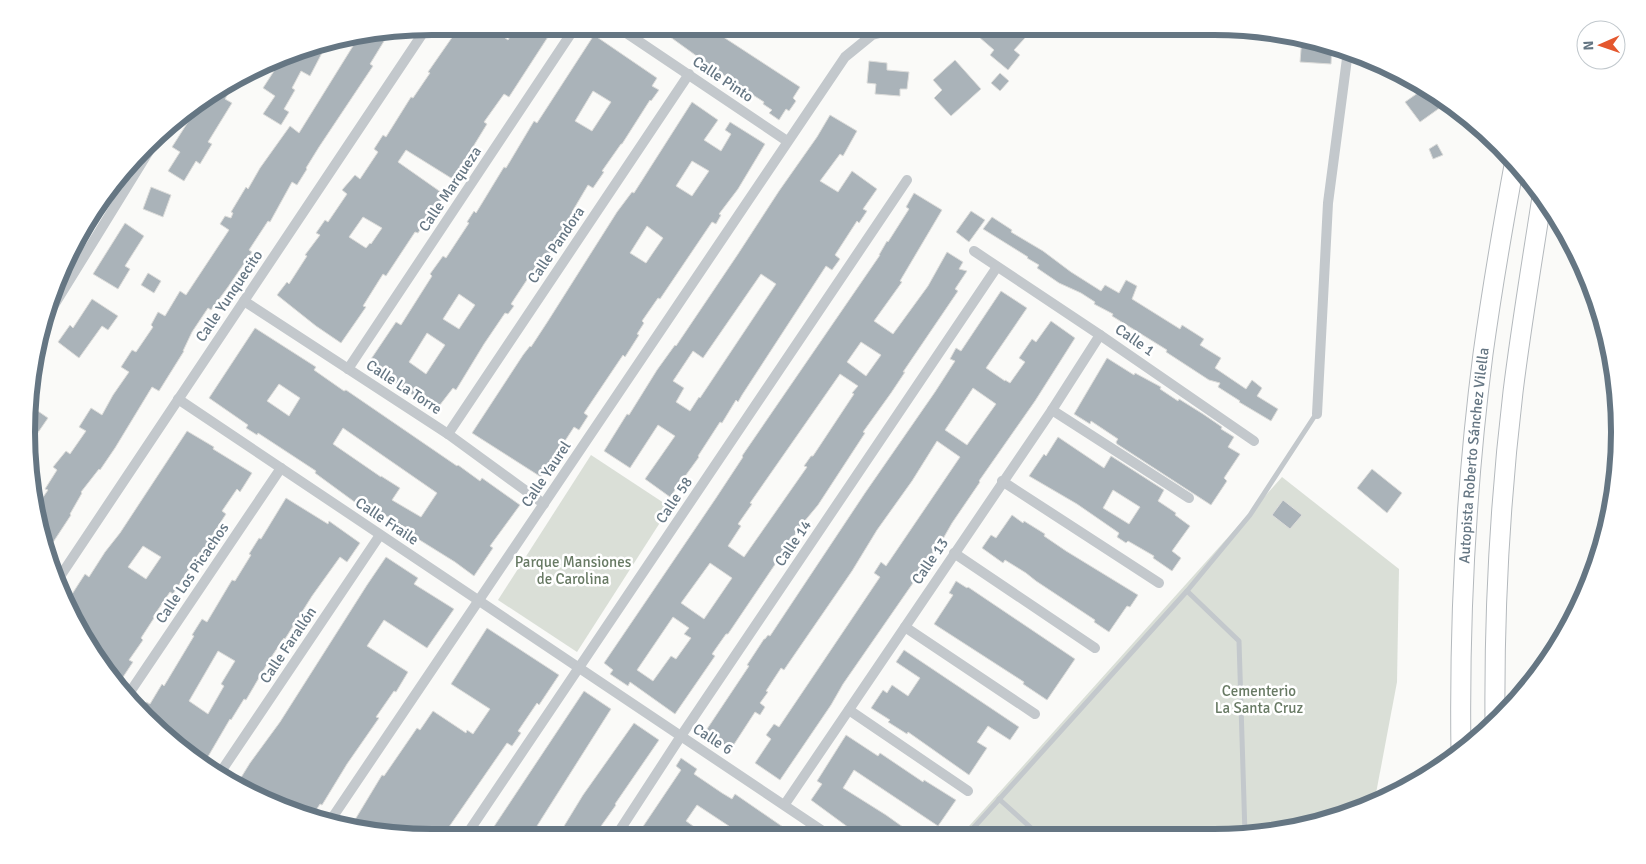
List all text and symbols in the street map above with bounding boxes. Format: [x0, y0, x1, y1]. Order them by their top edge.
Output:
north arrow [1576, 20, 1626, 70]
text: N [1580, 40, 1597, 51]
street label: Calle Pinto [689, 52, 757, 106]
street label: Calle Marqueza [415, 143, 485, 235]
street label: Calle Pandora [524, 203, 588, 287]
street label: Calle Yunquecito [192, 246, 266, 345]
street label: Calle 1 [1112, 320, 1158, 360]
street label: Autopista Roberto Sánchez Vilella [1455, 346, 1493, 564]
street label: Calle La Torre [363, 356, 445, 418]
street label: Calle Yaurel [517, 438, 575, 510]
street label: Calle 58 [652, 473, 696, 527]
street label: Calle Fraile [352, 493, 422, 549]
street label: Calle 14 [771, 516, 815, 570]
street label: Calle Los Picachos [152, 519, 233, 627]
street label: Calle 13 [908, 534, 952, 588]
park label: Parque Mansiones de Carolina [515, 553, 632, 588]
street label: Calle Farallón [256, 603, 320, 687]
park label: Cementerio La Santa Cruz [1215, 682, 1303, 717]
street label: Calle 6 [690, 719, 736, 759]

